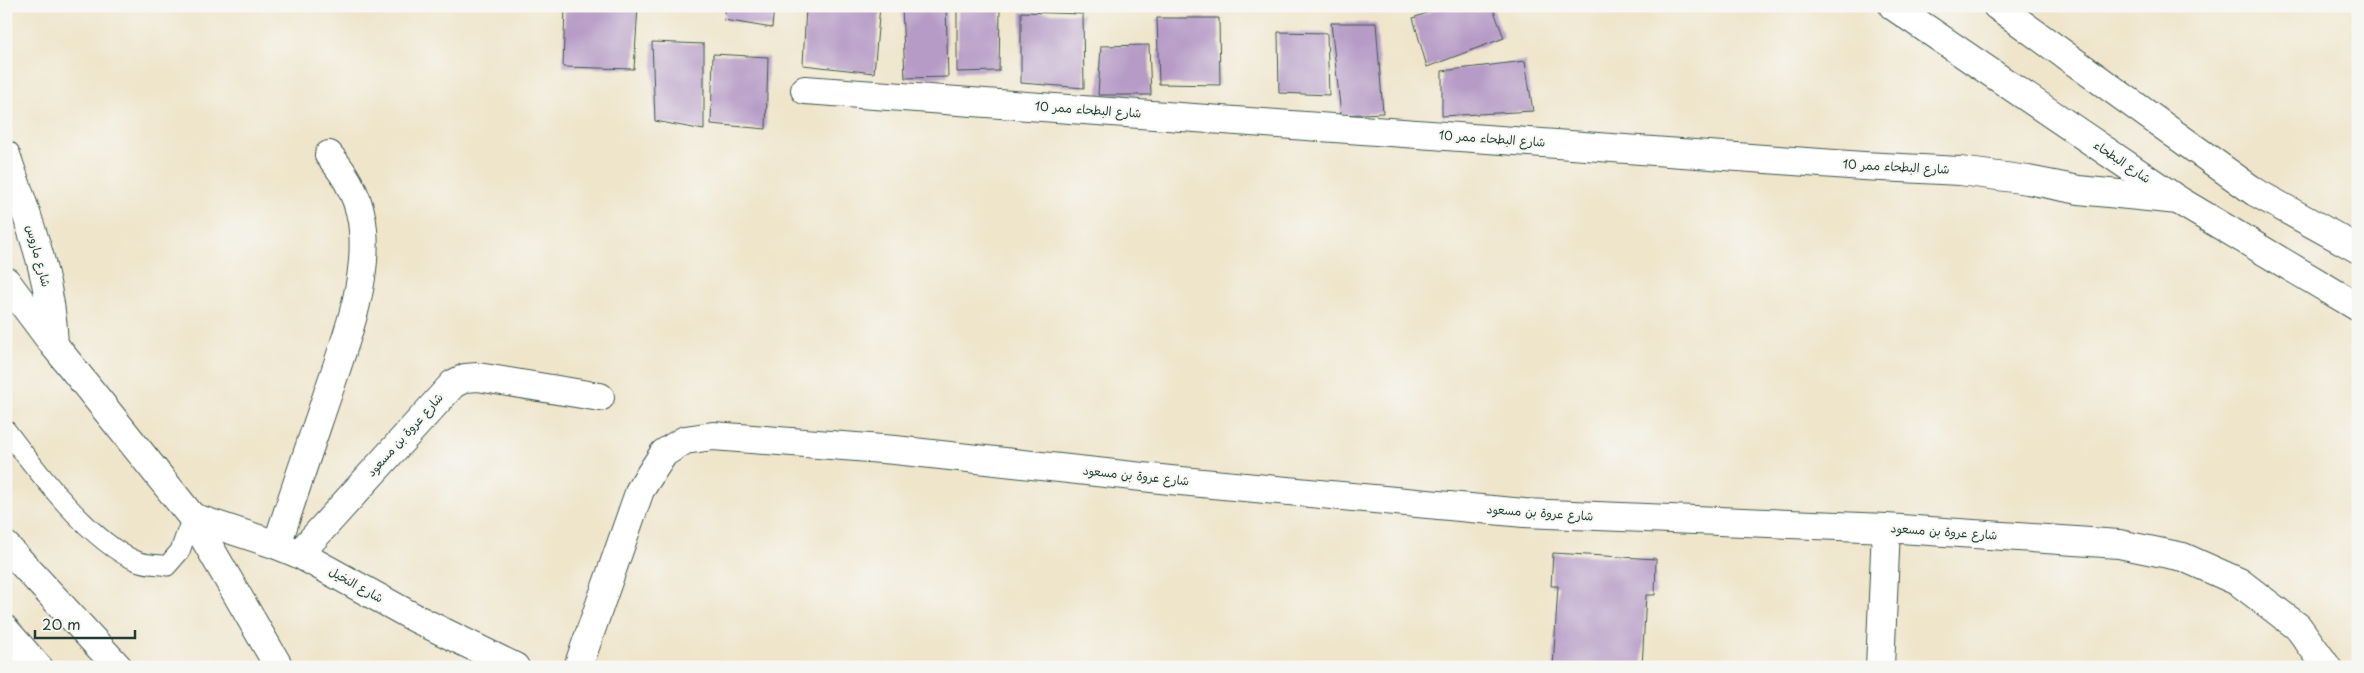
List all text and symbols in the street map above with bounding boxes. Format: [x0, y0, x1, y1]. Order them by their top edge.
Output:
street label: شارع البطحاء ممر 10 [1034, 96, 1142, 123]
street label: شارع البطحاء ممر 10 [1438, 125, 1546, 152]
street label: شارع البطحاء [2090, 135, 2155, 188]
street label: شارع البطحاء ممر 10 [1842, 154, 1950, 179]
street label: شارع ماروس [21, 223, 56, 289]
street label: شارع عروة بن مسعود [362, 389, 447, 481]
street label: شارع عروة بن مسعود [1082, 460, 1190, 491]
street label: شارع عروة بن مسعود [1486, 499, 1594, 526]
street label: شارع عروة بن مسعود [1890, 518, 1998, 545]
street label: شارع النخيل [326, 562, 387, 607]
scale bar [35, 608, 135, 640]
text: 20 m [42, 612, 81, 635]

